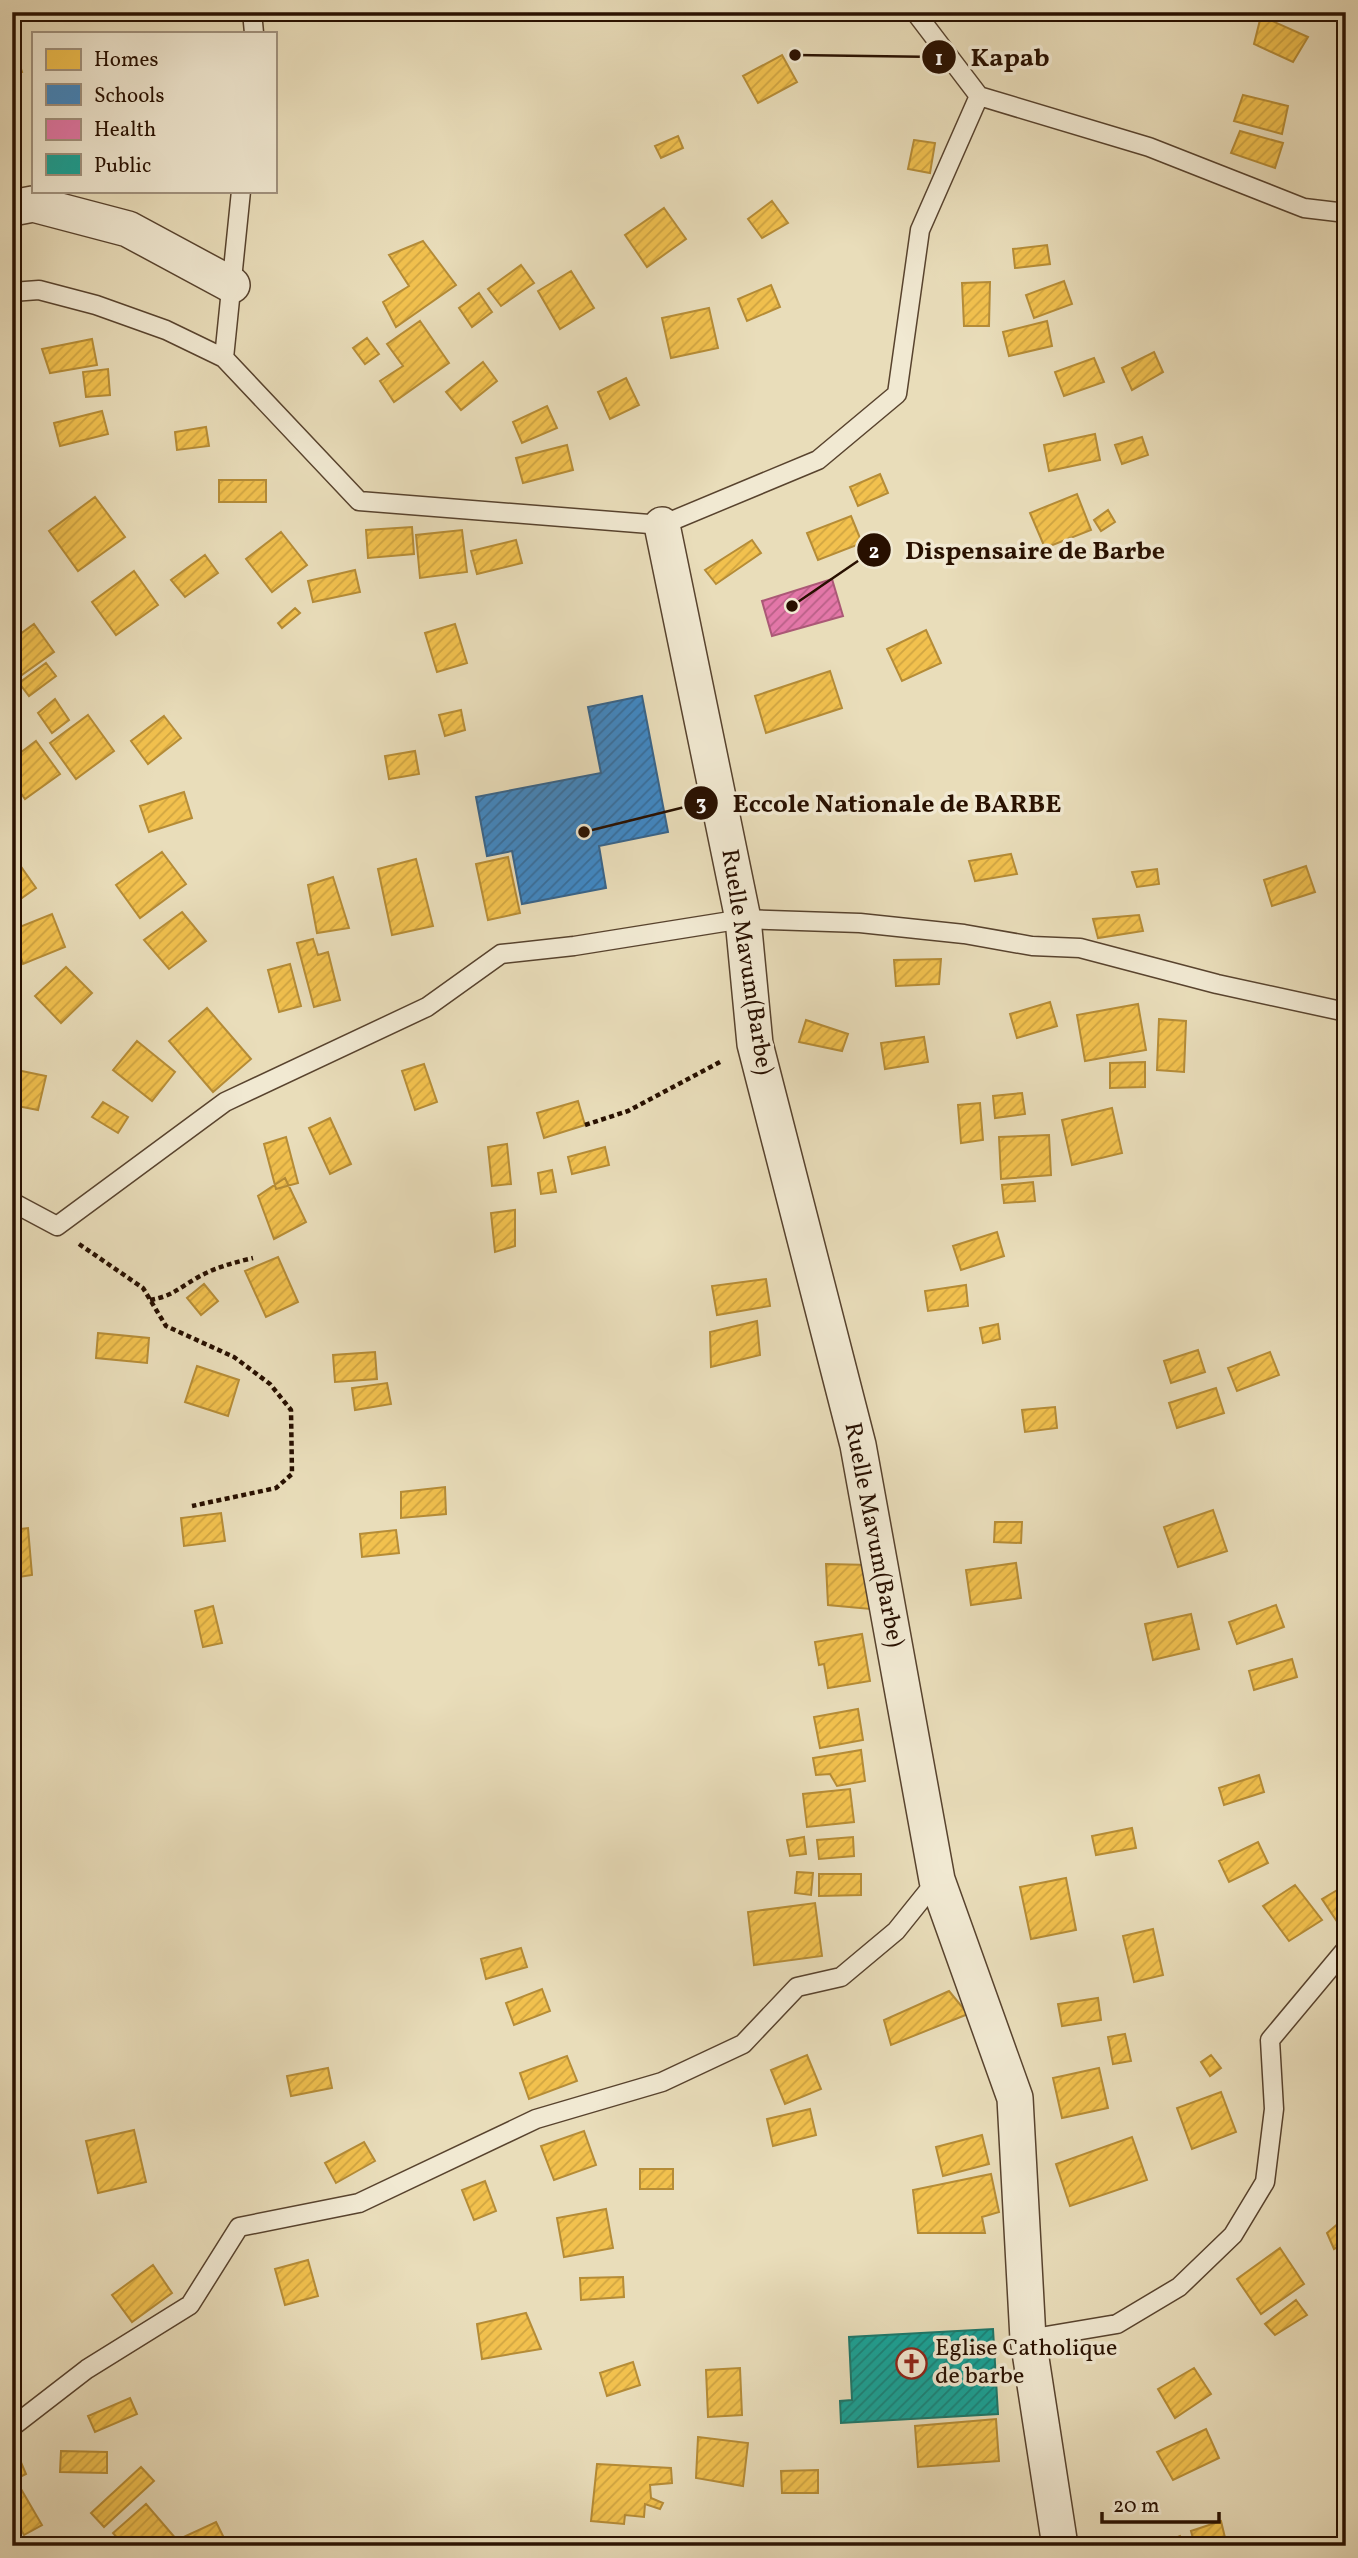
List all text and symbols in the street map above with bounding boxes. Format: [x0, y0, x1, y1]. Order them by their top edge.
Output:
legend [32, 32, 276, 192]
callout: Kapab [922, 34, 1064, 81]
text: Kapab [970, 41, 1050, 77]
text: 1 [935, 45, 943, 74]
text: Homes [94, 46, 159, 75]
text: Schools [94, 82, 164, 111]
text: Health [94, 116, 156, 145]
text: Public [94, 152, 151, 181]
callout: Dispensaire de Barbe [856, 527, 1179, 574]
text: Dispensaire de Barbe [905, 534, 1165, 570]
text: 2 [869, 538, 879, 567]
callout: Eccole Nationale de BARBE [684, 779, 1076, 826]
text: Eccole Nationale de BARBE [732, 787, 1062, 823]
text: 3 [696, 790, 706, 819]
street label: Ruelle Mavum(Barbe) [711, 847, 781, 1077]
street label: Ruelle Mavum(Barbe) [835, 1420, 911, 1650]
place label: Eglise Catholique de barbe [935, 2332, 1117, 2394]
church icon: Eglise Catholique de barbe [895, 2346, 929, 2380]
scale bar [1102, 2481, 1220, 2525]
text: 20 m [1113, 2492, 1159, 2521]

